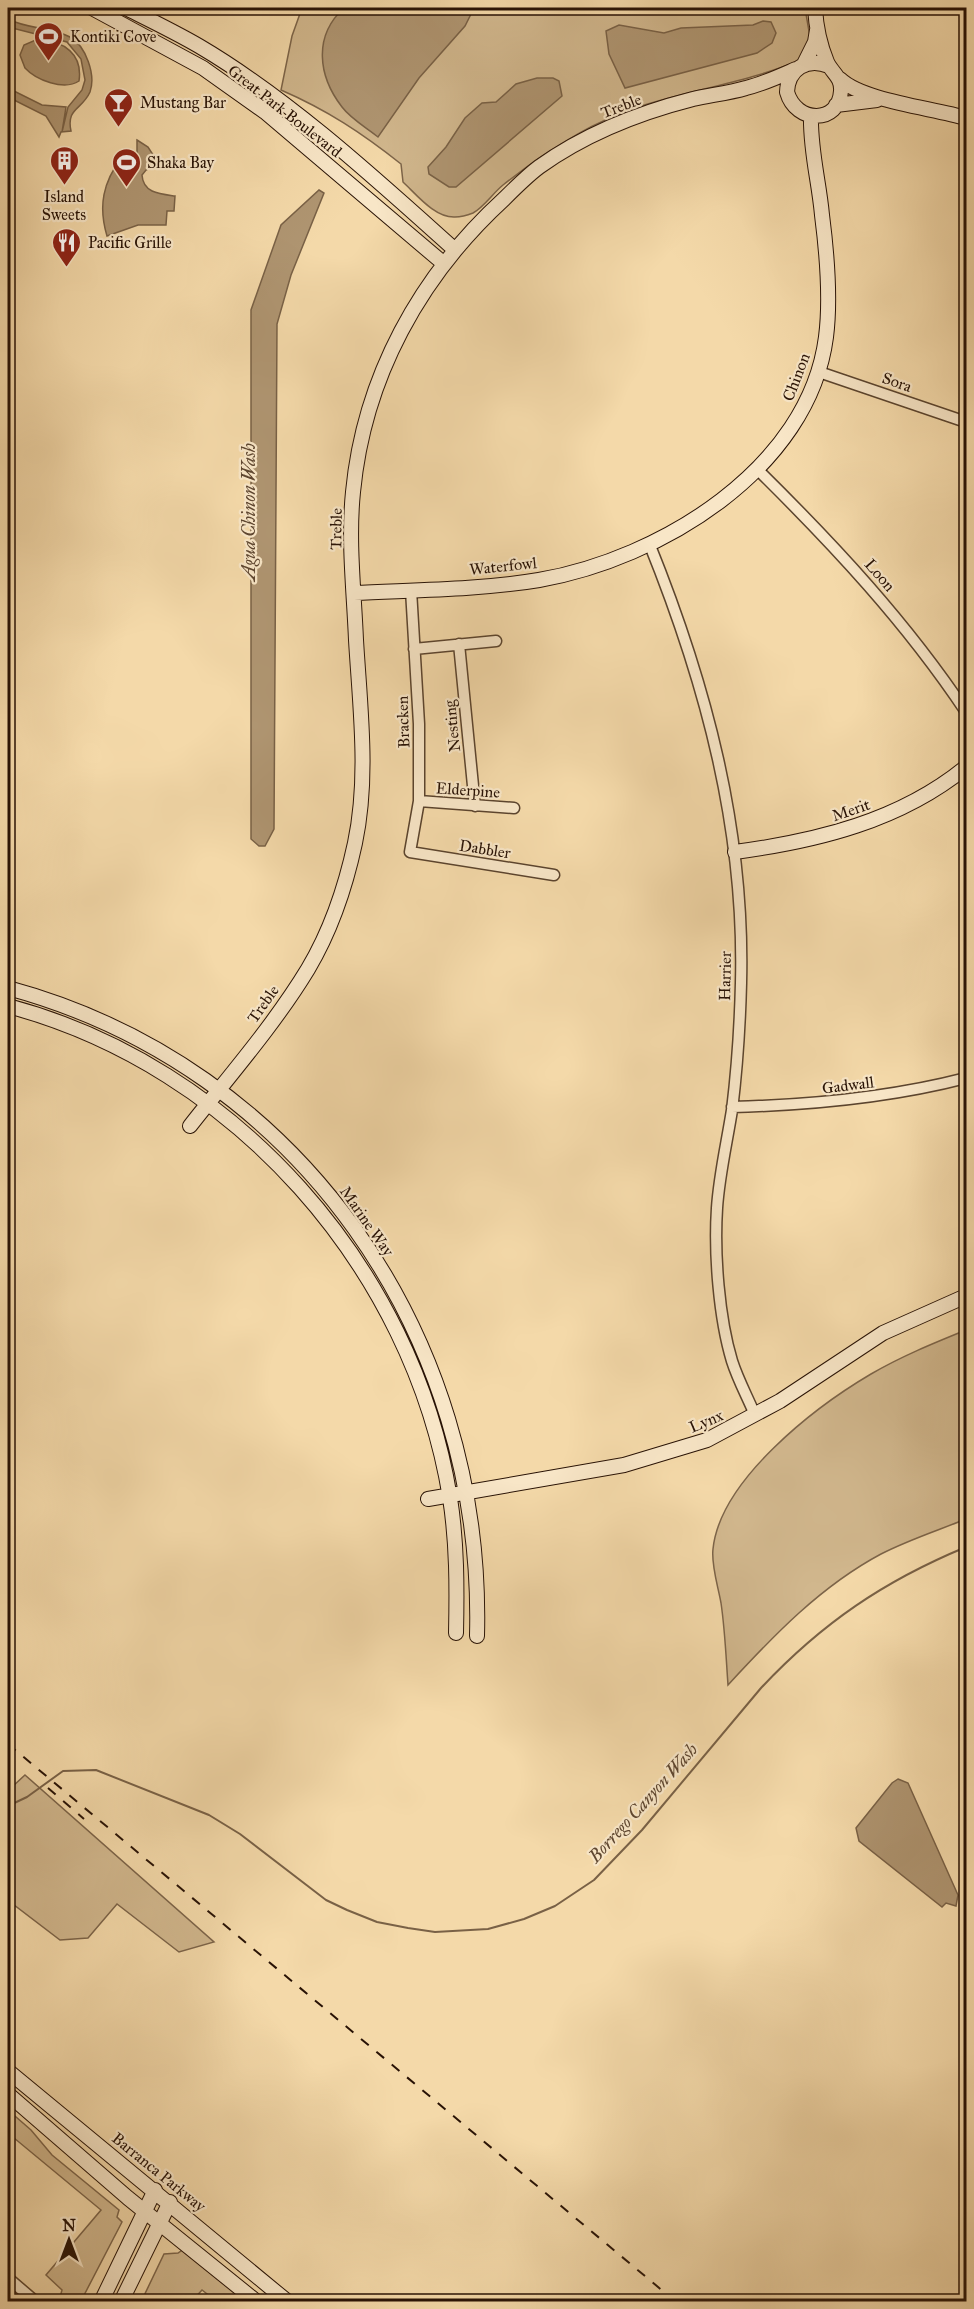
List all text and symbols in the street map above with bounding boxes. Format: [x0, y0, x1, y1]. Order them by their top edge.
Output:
sports icon: Kontiki Cove [33, 20, 65, 62]
place label: Kontiki Cove [70, 27, 157, 46]
street label: Great Park Boulevard [224, 61, 346, 161]
bar icon: Mustang Bar [103, 86, 135, 128]
street label: Treble [598, 90, 644, 122]
place label: Mustang Bar [140, 93, 226, 113]
building icon: Island Sweets [48, 144, 80, 186]
sports icon: Shaka Bay [110, 146, 142, 188]
place label: Shaka Bay [147, 153, 215, 172]
place label: Island Sweets [42, 187, 86, 224]
restaurant icon: Pacific Grille [51, 226, 83, 268]
place label: Pacific Grille [88, 233, 172, 252]
street label: Chinon [778, 350, 814, 404]
street label: Sora [880, 368, 915, 396]
water label: Agua Chinon Wash [238, 443, 260, 583]
street label: Treble [326, 508, 346, 550]
street label: Waterfowl [468, 553, 538, 579]
street label: Loon [861, 555, 899, 595]
street label: Bracken [393, 695, 413, 749]
street label: Nesting [440, 699, 465, 753]
street label: Elderpine [435, 778, 501, 802]
street label: Merit [829, 795, 873, 825]
street label: Dabbler [458, 836, 512, 862]
street label: Harrier [715, 951, 735, 1001]
street label: Treble [243, 981, 283, 1027]
street label: Gadwall [821, 1072, 876, 1098]
street label: Marine Way [336, 1182, 398, 1260]
street label: Lynx [686, 1405, 726, 1437]
water label: Borrego Canyon Wash [583, 1739, 703, 1868]
street label: Barranca Parkway [108, 2128, 210, 2216]
north arrow [39, 2210, 99, 2270]
text: N [62, 2216, 76, 2235]

